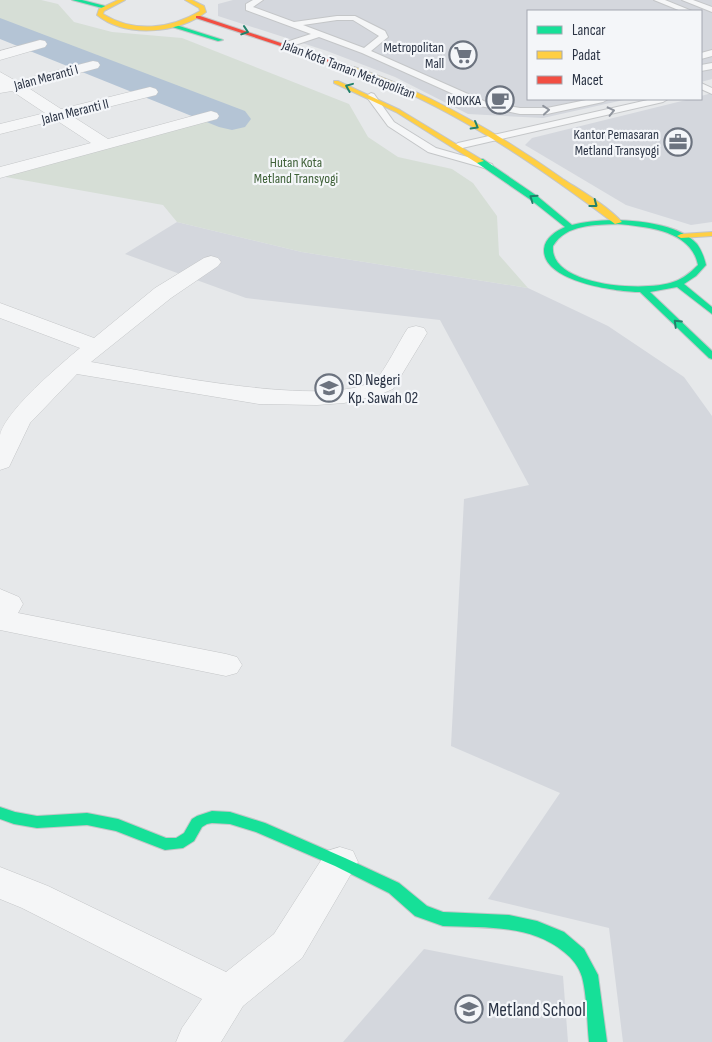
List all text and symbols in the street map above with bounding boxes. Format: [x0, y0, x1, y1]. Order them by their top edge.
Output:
legend [527, 10, 702, 100]
text: Lancar [572, 21, 606, 40]
one-way arrow [240, 25, 248, 35]
street label: Jalan Kota Taman Metropolitan [279, 36, 418, 103]
place label: Metropolitan Mall [384, 39, 444, 72]
supermarket icon: Metropolitan Mall [448, 40, 478, 70]
text: Padat [572, 46, 601, 65]
street label: Jalan Meranti I [11, 61, 80, 94]
text: Macet [572, 71, 604, 90]
one-way arrow [346, 83, 354, 93]
cafe icon: MOKKA [485, 85, 515, 115]
place label: MOKKA [447, 92, 482, 109]
street label: Jalan Meranti II [39, 95, 110, 128]
one-way arrow [542, 105, 550, 116]
one-way arrow [607, 106, 616, 117]
one-way arrow [470, 119, 479, 129]
place label: Kantor Pemasaran Metland Transyogi [574, 126, 659, 159]
office icon: Kantor Pemasaran Metland Transyogi [663, 127, 693, 157]
park label: Hutan Kota Metland Transyogi [254, 154, 338, 187]
one-way arrow [529, 195, 539, 204]
one-way arrow [588, 198, 597, 206]
one-way arrow [674, 320, 683, 329]
place label: SD Negeri Kp. Sawah 02 [348, 371, 418, 408]
school or university icon: SD Negeri Kp. Sawah 02 [314, 373, 344, 403]
school or university icon: Metland School [454, 994, 484, 1024]
place label: Metland School [488, 999, 586, 1022]

